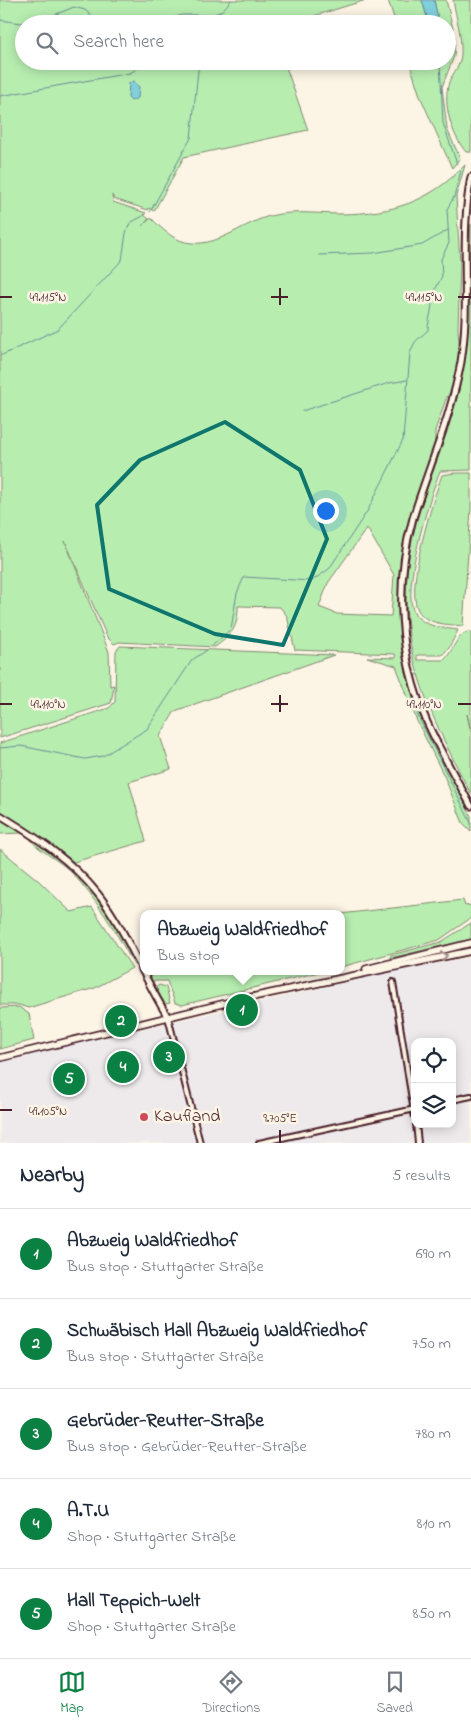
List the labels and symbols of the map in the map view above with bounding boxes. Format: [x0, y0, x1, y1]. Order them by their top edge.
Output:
text: 49.115°N [30, 289, 66, 307]
text: 49.115°N [406, 289, 442, 307]
your location [313, 498, 339, 524]
text: 49.110°N [30, 696, 66, 714]
text: 49.110°N [406, 696, 442, 714]
one-way arrow [440, 952, 449, 962]
pin: 1 [226, 991, 258, 1029]
pin: 2 [105, 1002, 137, 1040]
pin: 3 [153, 1038, 185, 1076]
pin: 4 [107, 1048, 139, 1086]
pin: 5 [53, 1060, 85, 1098]
text: 49.105°N [29, 1103, 67, 1121]
place label: Kaufland [154, 1104, 220, 1130]
text: 9.705°E [263, 1110, 297, 1128]
marker: Kaufland [138, 1111, 150, 1123]

